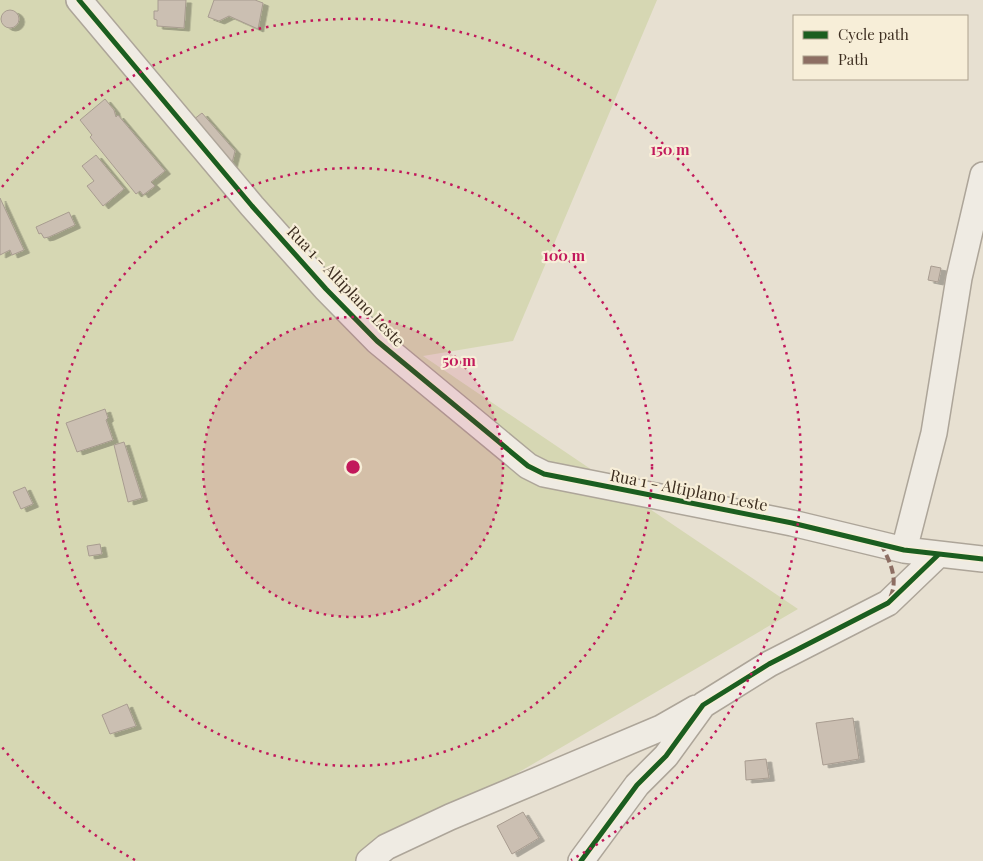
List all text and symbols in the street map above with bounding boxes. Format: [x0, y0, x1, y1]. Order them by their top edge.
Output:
legend [793, 15, 968, 80]
text: Cycle path [838, 24, 909, 44]
text: Path [838, 49, 868, 69]
text: 150 m [650, 139, 690, 159]
street label: Rua 1 - Altiplano Leste [283, 221, 410, 351]
text: 100 m [543, 245, 586, 265]
text: 50 m [442, 350, 476, 370]
centre of rings [344, 458, 362, 476]
street label: Rua 1 - Altiplano Leste [608, 464, 770, 515]

